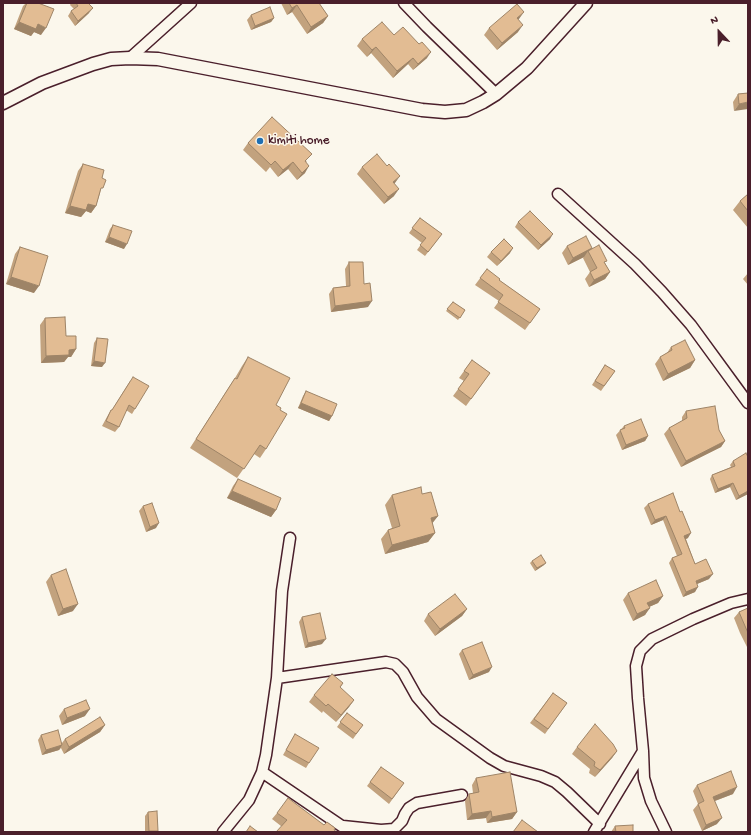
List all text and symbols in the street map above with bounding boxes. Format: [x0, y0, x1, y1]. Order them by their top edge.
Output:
north arrow [699, 12, 739, 52]
text: N [709, 14, 720, 28]
place label: kimiti home [268, 133, 330, 149]
marker: kimiti home [255, 136, 265, 146]

